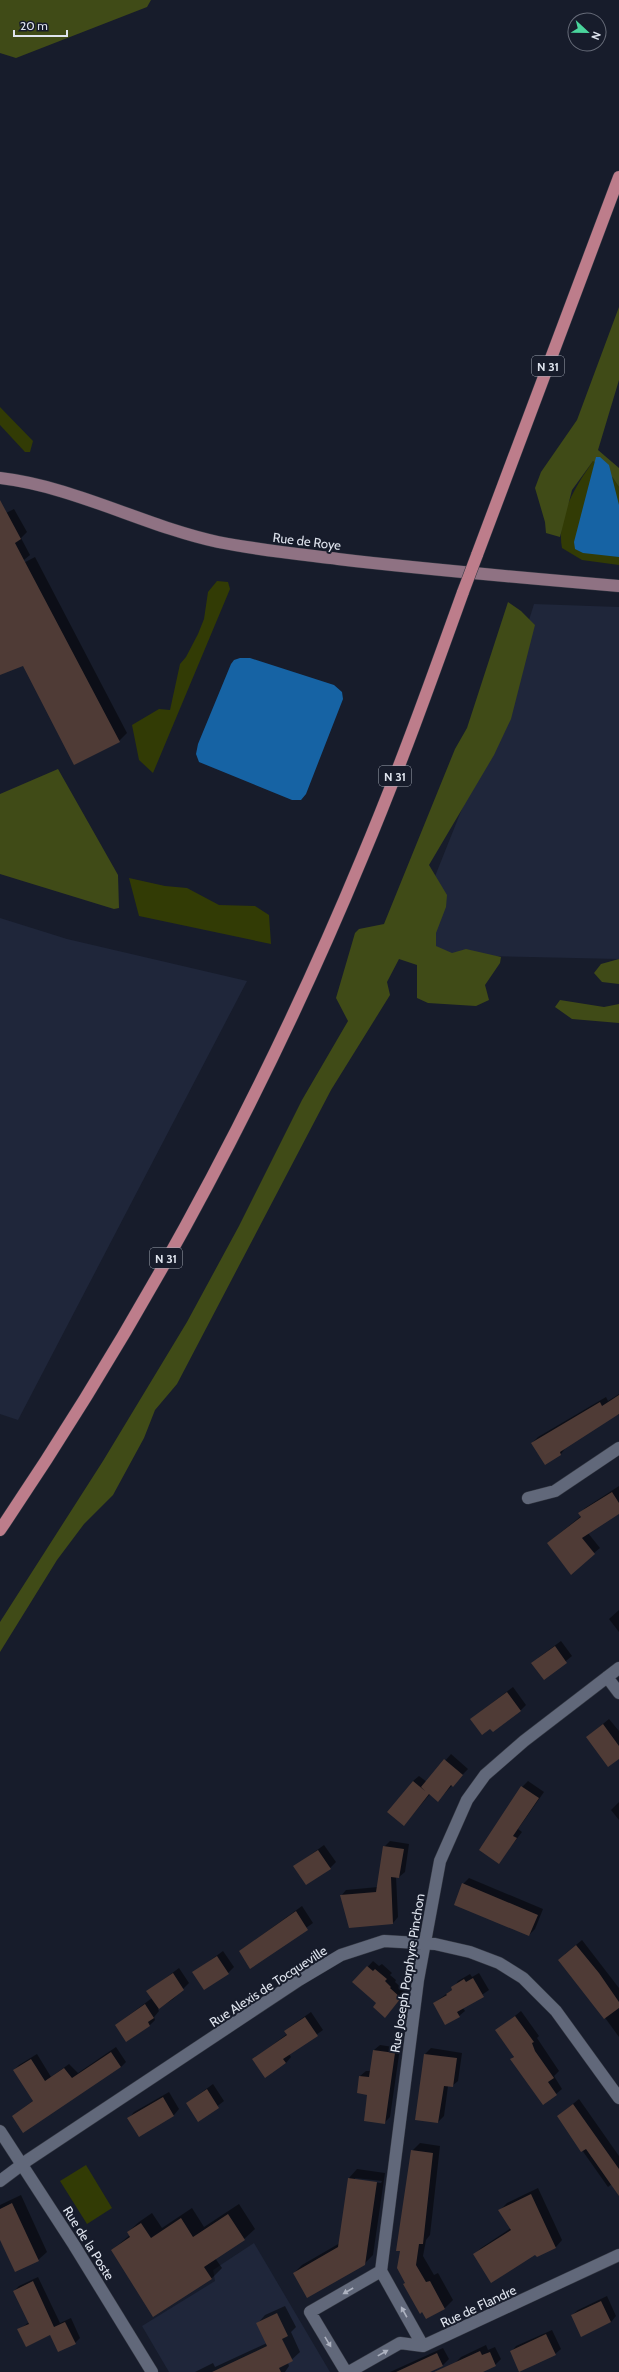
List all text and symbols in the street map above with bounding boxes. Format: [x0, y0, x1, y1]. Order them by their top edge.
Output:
scale bar [14, 12, 67, 38]
north arrow [567, 12, 607, 52]
text: 20 m [20, 18, 48, 33]
text: N [588, 30, 604, 42]
road number: N 31 [532, 356, 564, 376]
street label: Rue de Roye [272, 529, 342, 553]
road number: N 31 [379, 766, 411, 786]
road number: N 31 [150, 1248, 182, 1268]
street label: Rue Joseph Porphyre Pinchon [386, 1892, 428, 2054]
street label: Rue Alexis de Tocqueville [206, 1942, 330, 2030]
street label: Rue de la Poste [60, 2203, 118, 2283]
street label: Rue de Flandre [437, 2281, 519, 2331]
one-way arrow [342, 2287, 353, 2294]
one-way arrow [400, 2306, 407, 2318]
one-way arrow [325, 2336, 332, 2348]
one-way arrow [377, 2349, 389, 2356]

